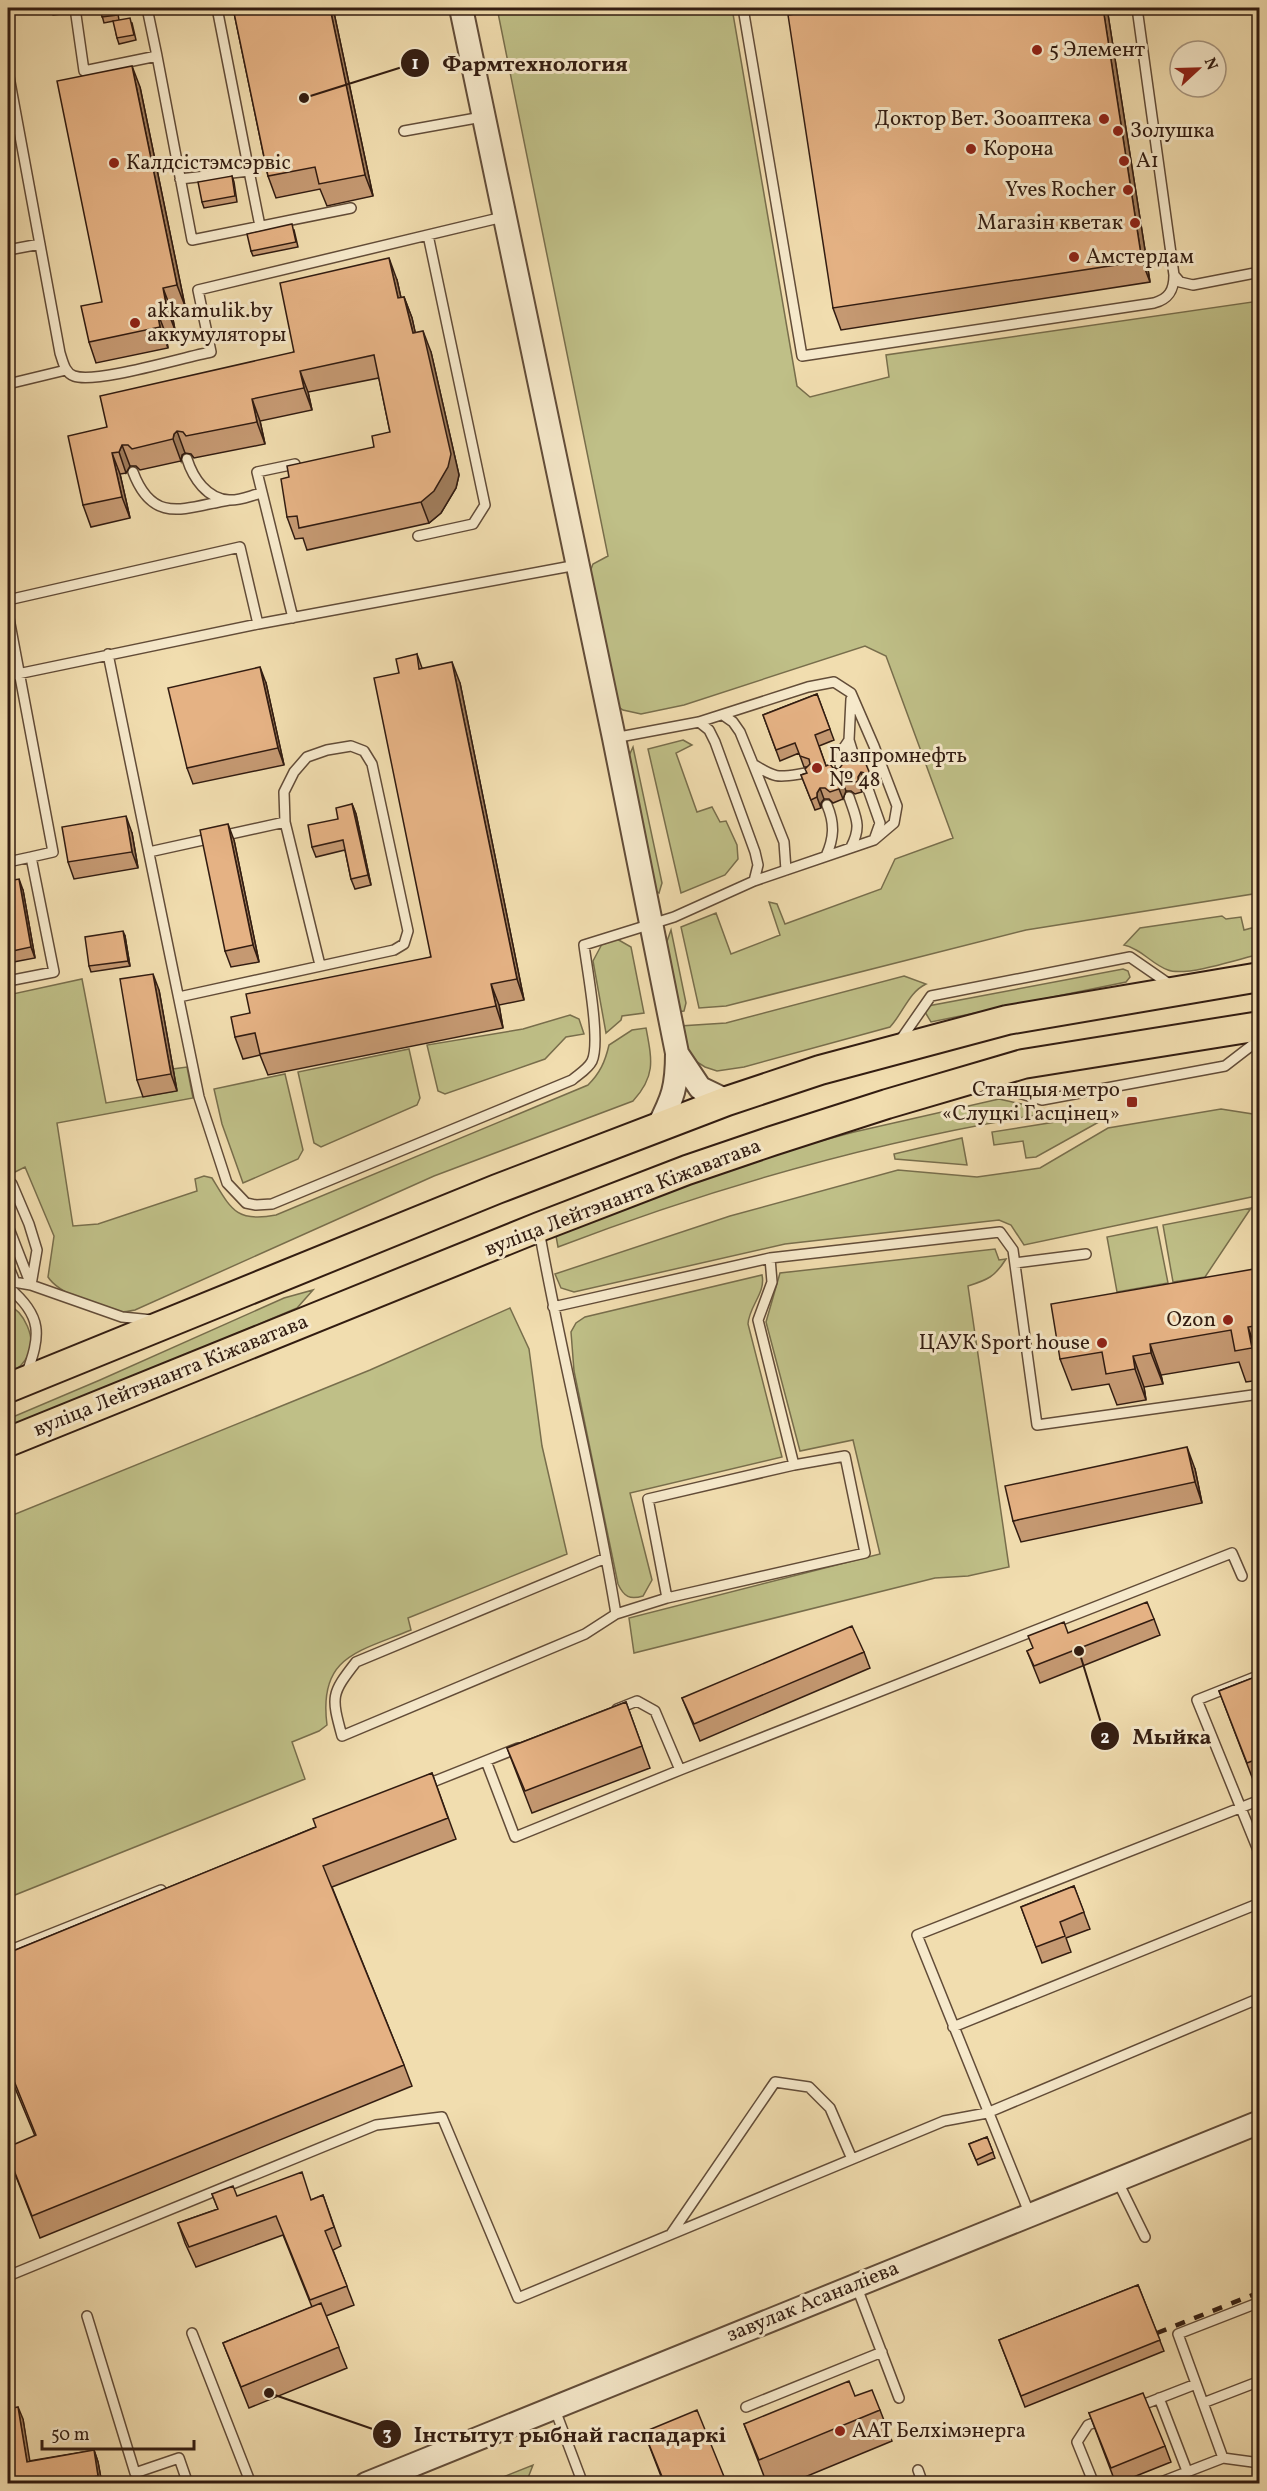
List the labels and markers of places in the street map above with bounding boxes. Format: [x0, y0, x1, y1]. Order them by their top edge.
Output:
place label: 5 Элемент [1049, 36, 1146, 65]
callout: Фармтехнология [400, 43, 640, 83]
marker: 5 Элемент [1030, 43, 1044, 57]
place label: Доктор Вет. Зооаптека [875, 105, 1092, 134]
marker: Доктор Вет. Зооаптека [1097, 112, 1111, 126]
place label: Золушка [1130, 117, 1215, 146]
marker: Золушка [1111, 124, 1125, 138]
place label: Корона [983, 135, 1054, 164]
marker: Корона [964, 142, 978, 156]
place label: A1 [1136, 147, 1159, 176]
place label: Калдсістэмсэрвіс [126, 149, 291, 178]
marker: A1 [1117, 154, 1131, 168]
marker: Калдсістэмсэрвіс [107, 156, 121, 170]
place label: Yves Rocher [1005, 176, 1116, 205]
marker: Yves Rocher [1121, 183, 1135, 197]
place label: Магазін кветак [977, 209, 1123, 238]
marker: Магазін кветак [1128, 216, 1142, 230]
place label: Амстердам [1086, 243, 1194, 272]
marker: Амстердам [1067, 250, 1081, 264]
place label: akkamulik.by аккумуляторы [147, 297, 286, 350]
marker: akkamulik.by аккумуляторы [128, 316, 142, 330]
place label: Газпромнефть № 48 [829, 742, 967, 795]
marker: Газпромнефть № 48 [810, 761, 824, 775]
place label: Станцыя метро «Слуцкі Гасцінец» [942, 1076, 1120, 1129]
marker: Станцыя метро «Слуцкі Гасцінец» [1125, 1095, 1139, 1109]
place label: Ozon [1166, 1306, 1216, 1335]
marker: Ozon [1221, 1313, 1235, 1327]
place label: ЦАУК Sport house [919, 1329, 1090, 1358]
marker: ЦАУК Sport house [1095, 1336, 1109, 1350]
callout: Мыйка [1090, 1716, 1223, 1756]
callout: Інстытут рыбнай гаспадаркі [372, 2414, 738, 2454]
place label: ААТ Белхімэнерга [852, 2417, 1026, 2446]
marker: ААТ Белхімэнерга [833, 2424, 847, 2438]

